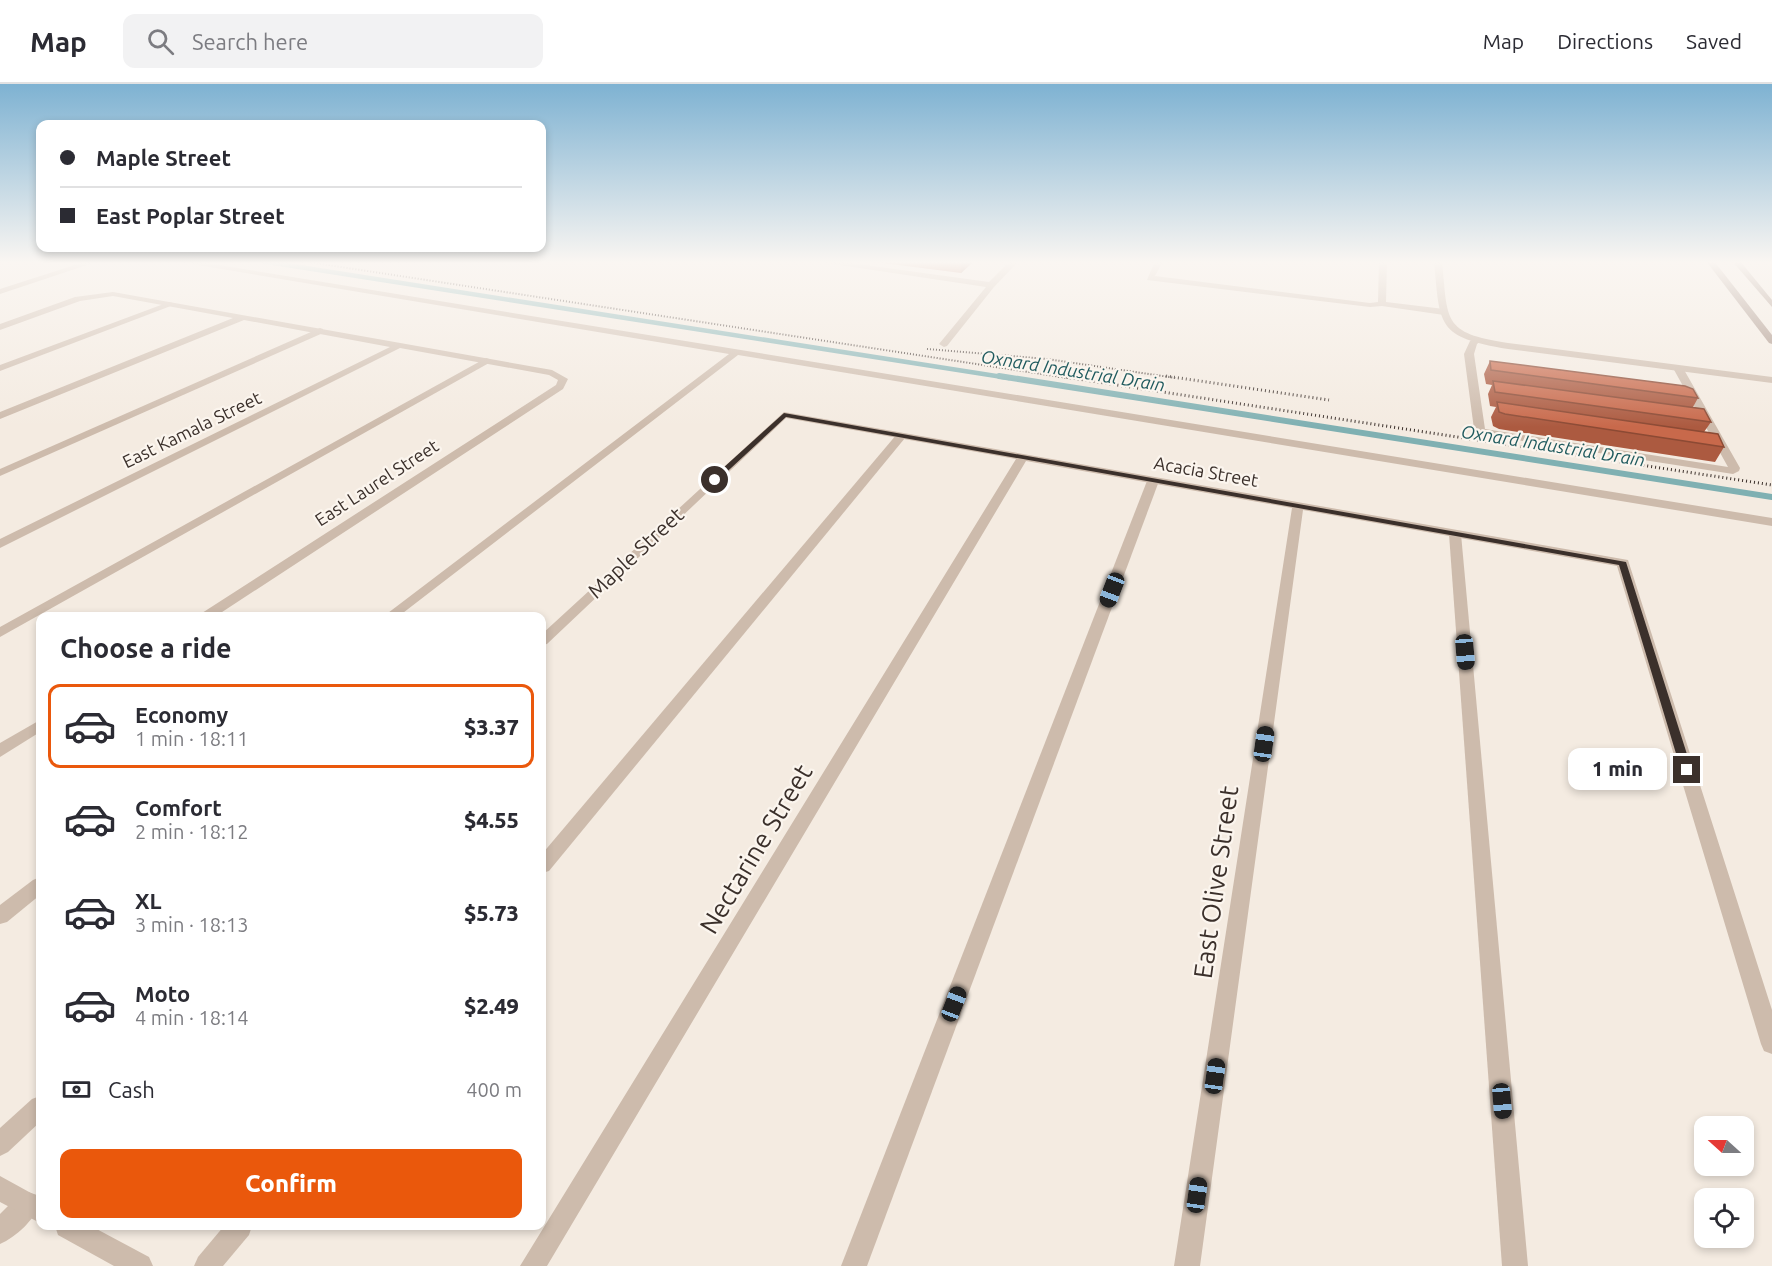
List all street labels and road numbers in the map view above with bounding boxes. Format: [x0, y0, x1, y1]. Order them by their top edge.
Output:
street label: East Kamala Street [119, 387, 264, 471]
street label: East Laurel Street [311, 435, 442, 529]
street label: Acacia Street [1152, 452, 1260, 490]
street label: Maple Street [583, 502, 688, 603]
street label: Nectarine Street [694, 759, 818, 939]
street label: East Olive Street [1188, 784, 1243, 980]

